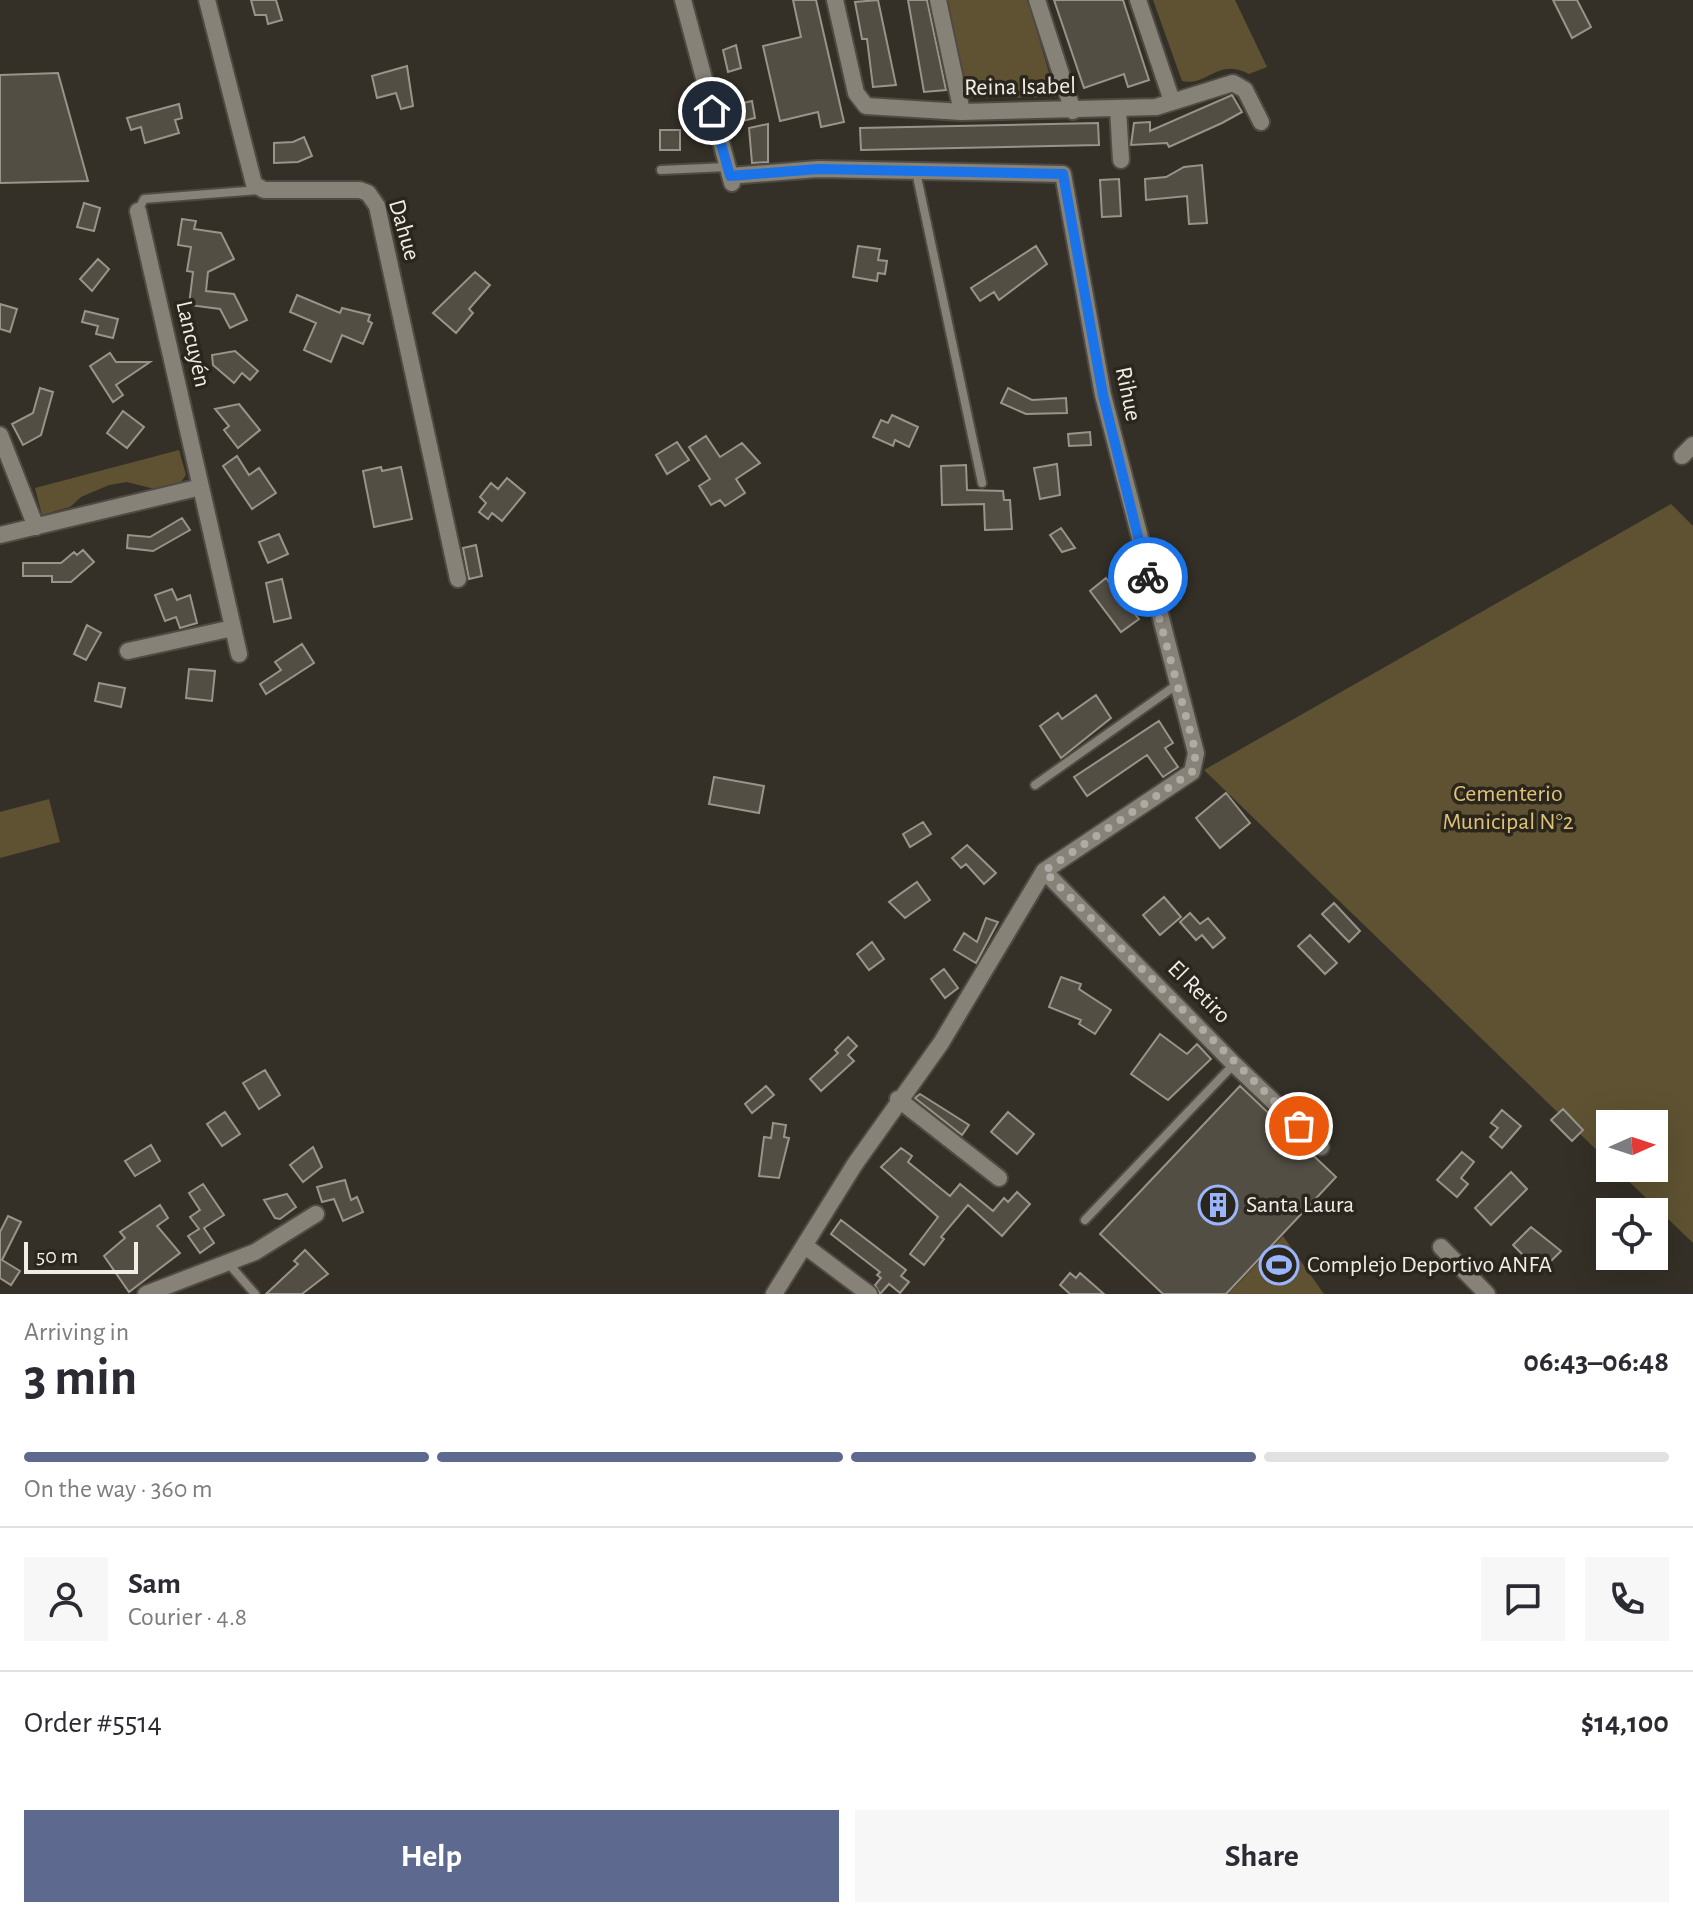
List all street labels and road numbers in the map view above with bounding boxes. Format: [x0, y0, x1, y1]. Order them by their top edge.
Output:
street label: Reina Isabel [964, 74, 1076, 100]
street label: Dahue [384, 197, 424, 263]
street label: Lancuyén [171, 299, 215, 389]
street label: Rihue [1111, 365, 1145, 423]
street label: El Retiro [1163, 956, 1235, 1028]

